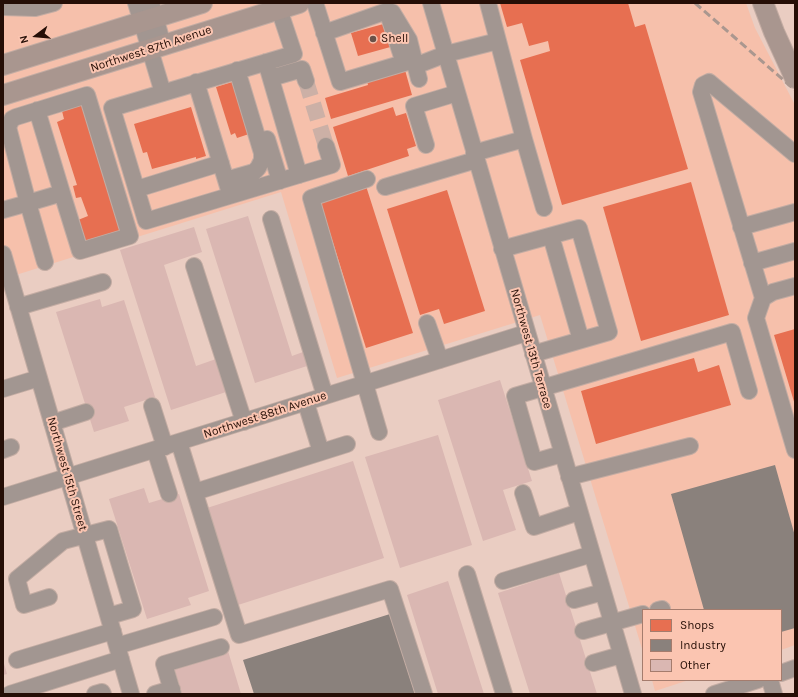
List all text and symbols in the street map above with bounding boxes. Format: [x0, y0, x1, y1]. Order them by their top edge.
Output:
north arrow [16, 16, 56, 56]
street label: Northwest 87th Avenue [89, 23, 213, 75]
place label: Shell [381, 32, 408, 46]
text: N [17, 34, 31, 45]
marker: Shell [368, 34, 378, 44]
street label: Northwest 13th Terrace [507, 287, 555, 411]
street label: Northwest 88th Avenue [202, 388, 328, 442]
street label: Northwest 15th Street [44, 415, 90, 533]
legend [642, 609, 782, 681]
text: Shops [680, 618, 714, 632]
text: Industry [680, 638, 726, 652]
text: Other [680, 658, 710, 672]

